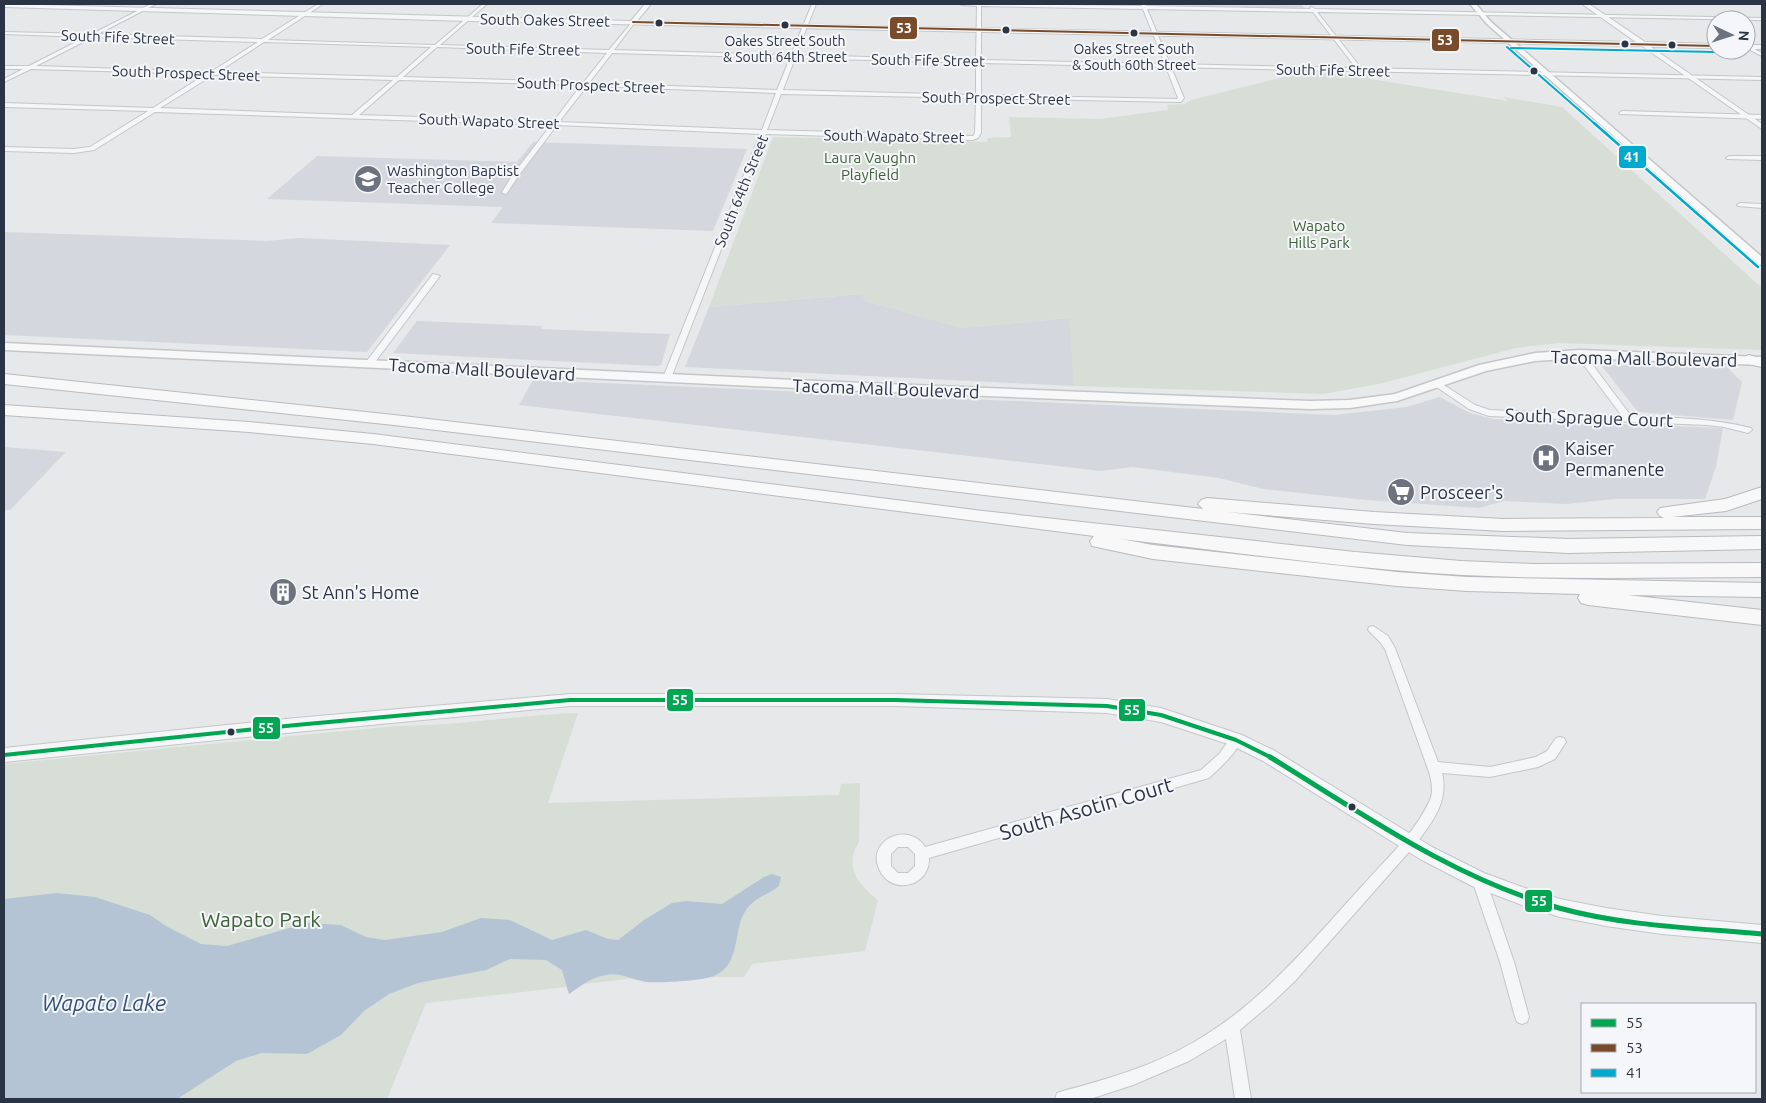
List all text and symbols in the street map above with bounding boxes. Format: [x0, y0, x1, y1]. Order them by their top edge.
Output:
street label: South Oakes Street [480, 10, 610, 30]
north arrow [1706, 10, 1756, 60]
line badge: 53 [889, 16, 918, 40]
unlabelled marker [654, 18, 664, 28]
marker: Oakes Street South & South 64th Street [780, 20, 790, 30]
text: 53 [896, 20, 912, 36]
unlabelled marker [1001, 25, 1011, 35]
street label: South Fife Street [61, 27, 175, 47]
marker: Oakes Street South & South 60th Street [1129, 28, 1139, 38]
line badge: 53 [1431, 28, 1460, 52]
text: N [1736, 30, 1752, 42]
text: 53 [1437, 32, 1453, 48]
place label: Oakes Street South & South 64th Street [723, 33, 848, 65]
unlabelled marker [1620, 39, 1630, 49]
street label: South Fife Street [466, 40, 580, 58]
unlabelled marker [1667, 40, 1677, 50]
place label: Oakes Street South & South 60th Street [1072, 41, 1197, 73]
street label: South Fife Street [871, 51, 985, 69]
street label: South Fife Street [1276, 61, 1390, 79]
street label: South Prospect Street [112, 62, 260, 84]
unlabelled marker [1529, 66, 1539, 76]
street label: South Prospect Street [517, 74, 665, 96]
street label: South Prospect Street [922, 88, 1070, 108]
street label: South Wapato Street [418, 110, 560, 132]
street label: South Wapato Street [823, 126, 965, 146]
street label: South 64th Street [711, 132, 771, 250]
line badge: 41 [1618, 145, 1647, 169]
park label: Laura Vaughn Playfield [824, 149, 916, 183]
text: 41 [1624, 149, 1640, 165]
place label: Washington Baptist Teacher College [387, 162, 519, 196]
school or university icon: Washington Baptist Teacher College [353, 164, 383, 194]
park label: Wapato Hills Park [1288, 217, 1350, 251]
street label: Tacoma Mall Boulevard [1550, 346, 1738, 370]
street label: Tacoma Mall Boulevard [388, 354, 576, 384]
street label: Tacoma Mall Boulevard [792, 375, 980, 401]
street label: South Sprague Court [1505, 404, 1673, 430]
place label: Kaiser Permanente [1565, 438, 1664, 479]
hospital icon: Kaiser Permanente [1531, 443, 1561, 473]
supermarket icon: Prosceer's [1386, 477, 1416, 507]
place label: Prosceer's [1420, 482, 1503, 502]
building icon: St Ann's Home [268, 577, 298, 607]
place label: St Ann's Home [302, 582, 419, 602]
line badge: 55 [666, 688, 694, 712]
text: 55 [672, 692, 688, 708]
line badge: 55 [1118, 698, 1146, 722]
text: 55 [1124, 702, 1140, 718]
line badge: 55 [252, 716, 281, 740]
text: 55 [258, 720, 274, 736]
unlabelled marker [226, 727, 236, 737]
street label: South Asotin Court [997, 772, 1175, 844]
unlabelled marker [1347, 802, 1357, 812]
line badge: 55 [1524, 889, 1553, 913]
text: 55 [1531, 893, 1547, 909]
park label: Wapato Park [201, 907, 321, 931]
water label: Wapato Lake [42, 990, 166, 1015]
legend [1581, 1003, 1756, 1093]
text: 55 [1626, 1014, 1643, 1031]
text: 53 [1626, 1039, 1643, 1056]
text: 41 [1626, 1064, 1643, 1081]

